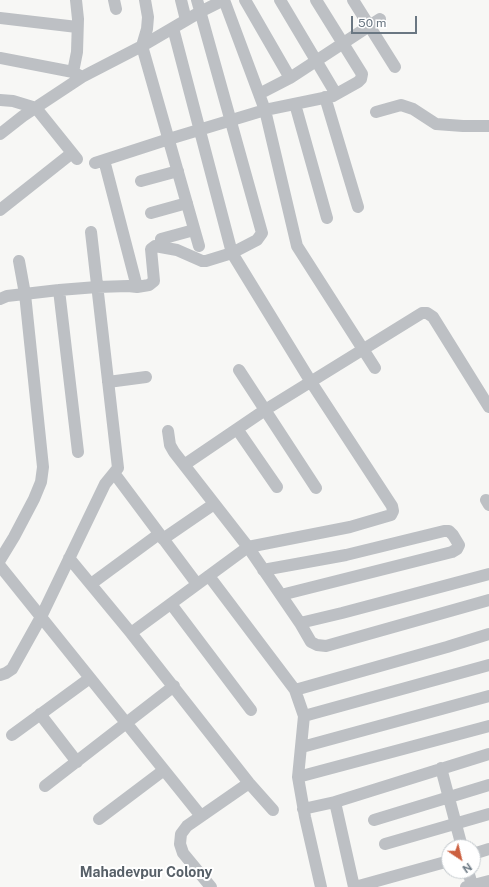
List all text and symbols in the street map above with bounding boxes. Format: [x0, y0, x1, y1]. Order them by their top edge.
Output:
scale bar [353, 8, 419, 34]
text: 50 m [358, 16, 386, 30]
north arrow [441, 839, 481, 879]
text: N [460, 861, 474, 875]
district label: Mahadevpur Colony [80, 865, 212, 881]

